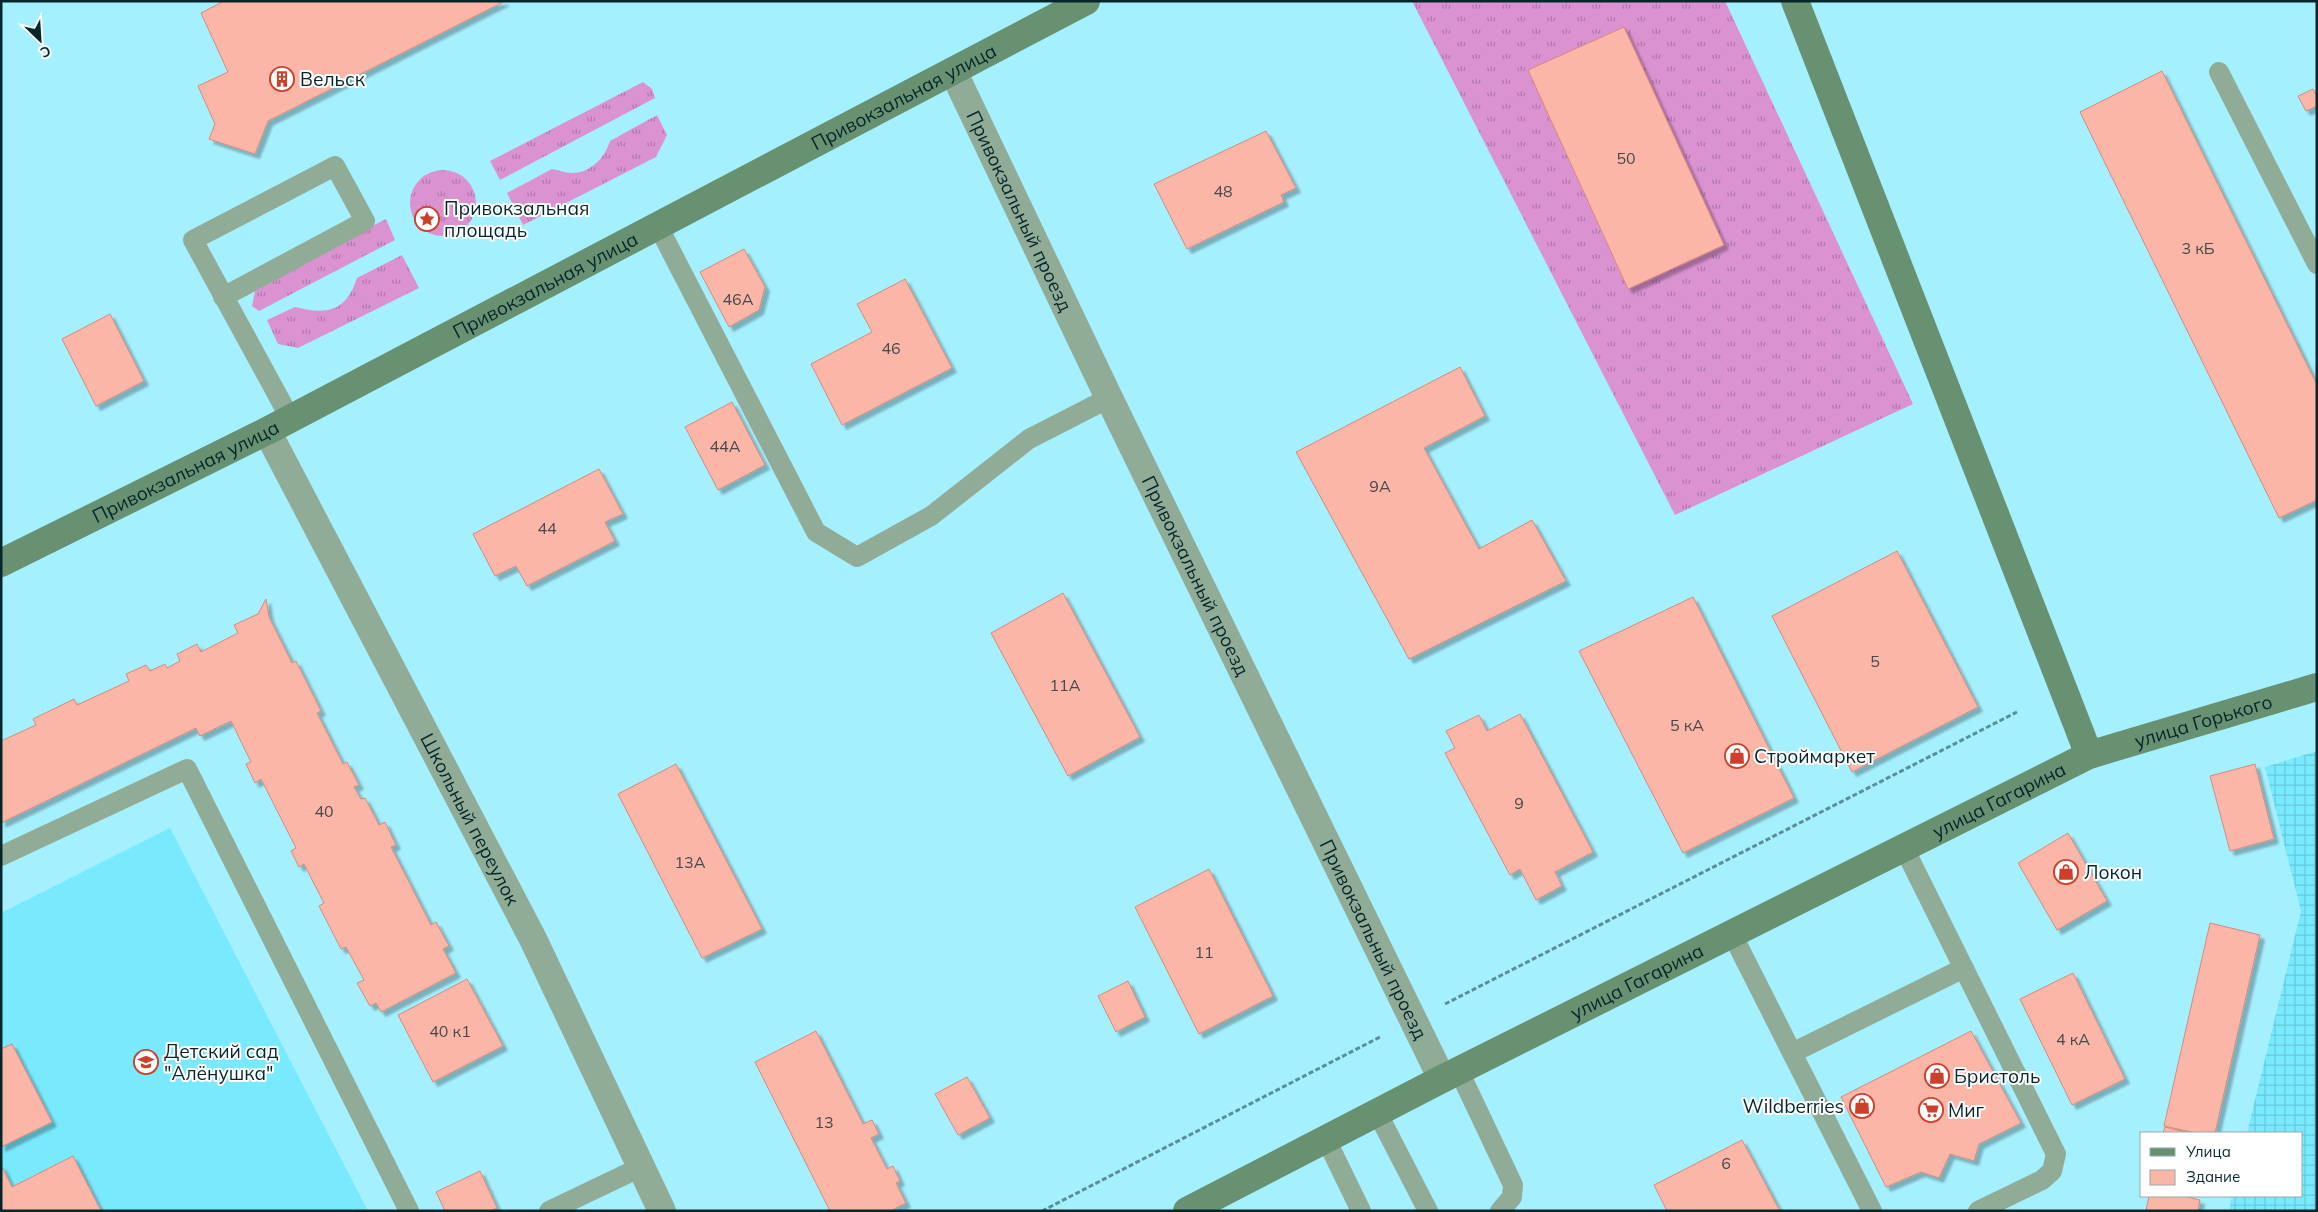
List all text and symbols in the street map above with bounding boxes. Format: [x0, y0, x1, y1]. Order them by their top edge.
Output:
north arrow [15, 15, 65, 65]
street label: Привокзальная улица [807, 38, 1000, 155]
text: С [37, 42, 54, 62]
building icon: Вельск [269, 66, 295, 92]
place label: Вельск [300, 67, 366, 91]
street label: Привокзальный проезд [962, 107, 1078, 316]
house number: 50 [1616, 148, 1636, 168]
house number: 48 [1213, 181, 1233, 201]
place label: Привокзальная площадь [444, 196, 590, 242]
place icon: Привокзальная площадь [414, 206, 440, 232]
street label: Привокзальная улица [448, 227, 642, 344]
house number: 3 кБ [2181, 238, 2215, 258]
house number: 46А [723, 289, 754, 309]
house number: 46 [881, 338, 901, 358]
street label: Привокзальная улица [88, 415, 283, 528]
house number: 44А [710, 436, 741, 456]
street label: Привокзальный проезд [1137, 472, 1255, 680]
house number: 9А [1369, 476, 1391, 496]
house number: 44 [537, 518, 557, 538]
house number: 5 [1870, 651, 1880, 671]
house number: 11А [1050, 675, 1081, 695]
street label: улица Горького [2132, 689, 2275, 753]
house number: 5 кА [1670, 715, 1704, 735]
street label: Школьный переулок [415, 729, 525, 910]
shop icon: Строймаркет [1724, 743, 1750, 769]
place label: Строймаркет [1754, 744, 1875, 768]
street label: улица Гагарина [1928, 757, 2070, 843]
house number: 9 [1514, 793, 1524, 813]
house number: 40 [314, 801, 334, 821]
street label: Привокзальный проезд [1315, 835, 1433, 1044]
house number: 13А [675, 852, 706, 872]
shop icon: Локон [2053, 859, 2079, 885]
place label: Локон [2084, 860, 2142, 884]
street label: улица Гагарина [1566, 938, 1707, 1025]
house number: 11 [1194, 942, 1214, 962]
house number: 40 к1 [429, 1021, 471, 1041]
house number: 4 кА [2056, 1029, 2090, 1049]
place label: Детский сад "Алёнушка" [164, 1039, 279, 1085]
school or university icon: Детский сад "Алёнушка" [133, 1049, 159, 1075]
shop icon: Бристоль [1924, 1063, 1950, 1089]
place label: Бристоль [1954, 1064, 2040, 1088]
shop icon: Wildberries [1849, 1093, 1875, 1119]
place label: Wildberries [1743, 1094, 1844, 1118]
supermarket icon: Миг [1918, 1097, 1944, 1123]
place label: Миг [1948, 1098, 1985, 1122]
house number: 13 [814, 1112, 834, 1132]
legend [2140, 1132, 2303, 1197]
text: Улица [2185, 1142, 2231, 1161]
house number: 6 [1721, 1153, 1731, 1173]
text: Здание [2186, 1167, 2240, 1186]

